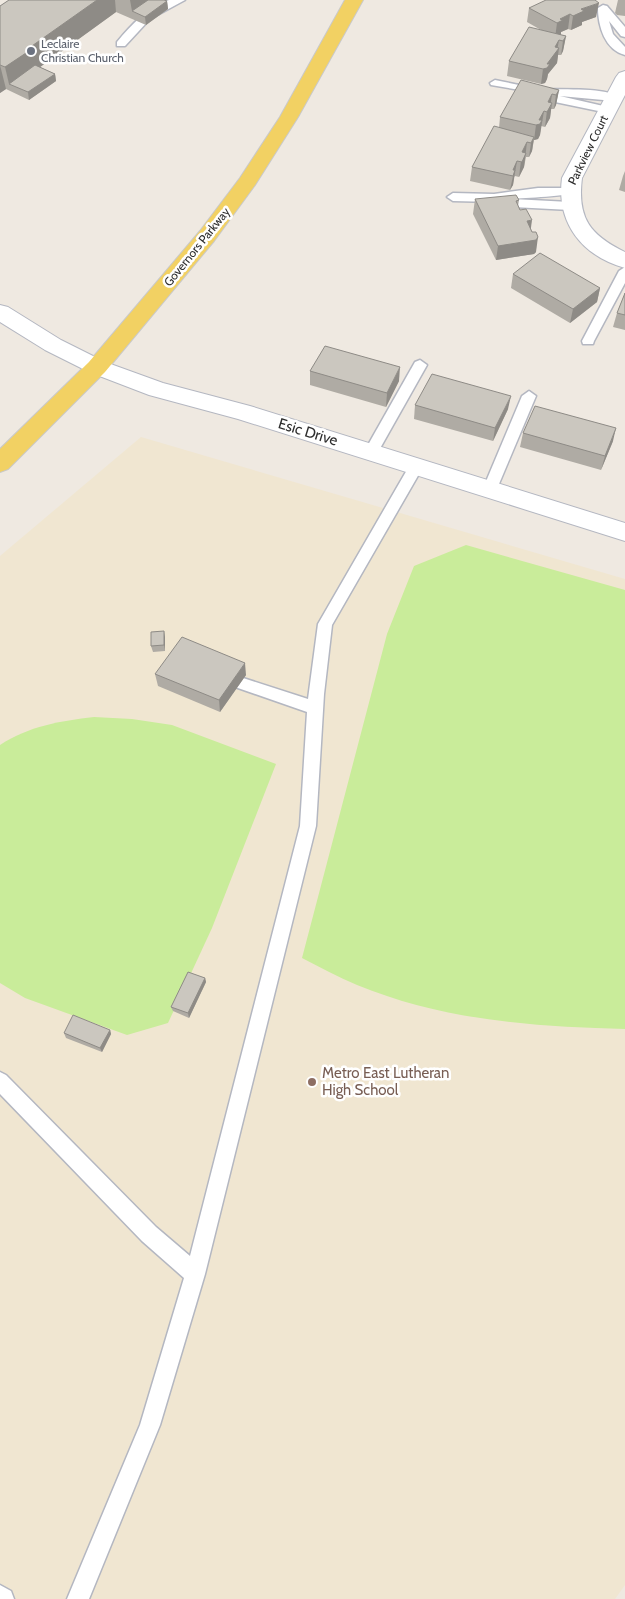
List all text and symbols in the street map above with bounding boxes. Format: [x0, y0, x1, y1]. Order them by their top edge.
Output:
place label: Leclaire Christian Church [41, 36, 124, 65]
marker: Leclaire Christian Church [25, 45, 37, 57]
street label: Parkview Court [564, 113, 611, 187]
street label: Governors Parkway [160, 204, 233, 289]
street label: Esic Drive [276, 414, 340, 450]
place label: Metro East Lutheran High School [322, 1064, 449, 1099]
marker: Metro East Lutheran High School [306, 1076, 318, 1088]

